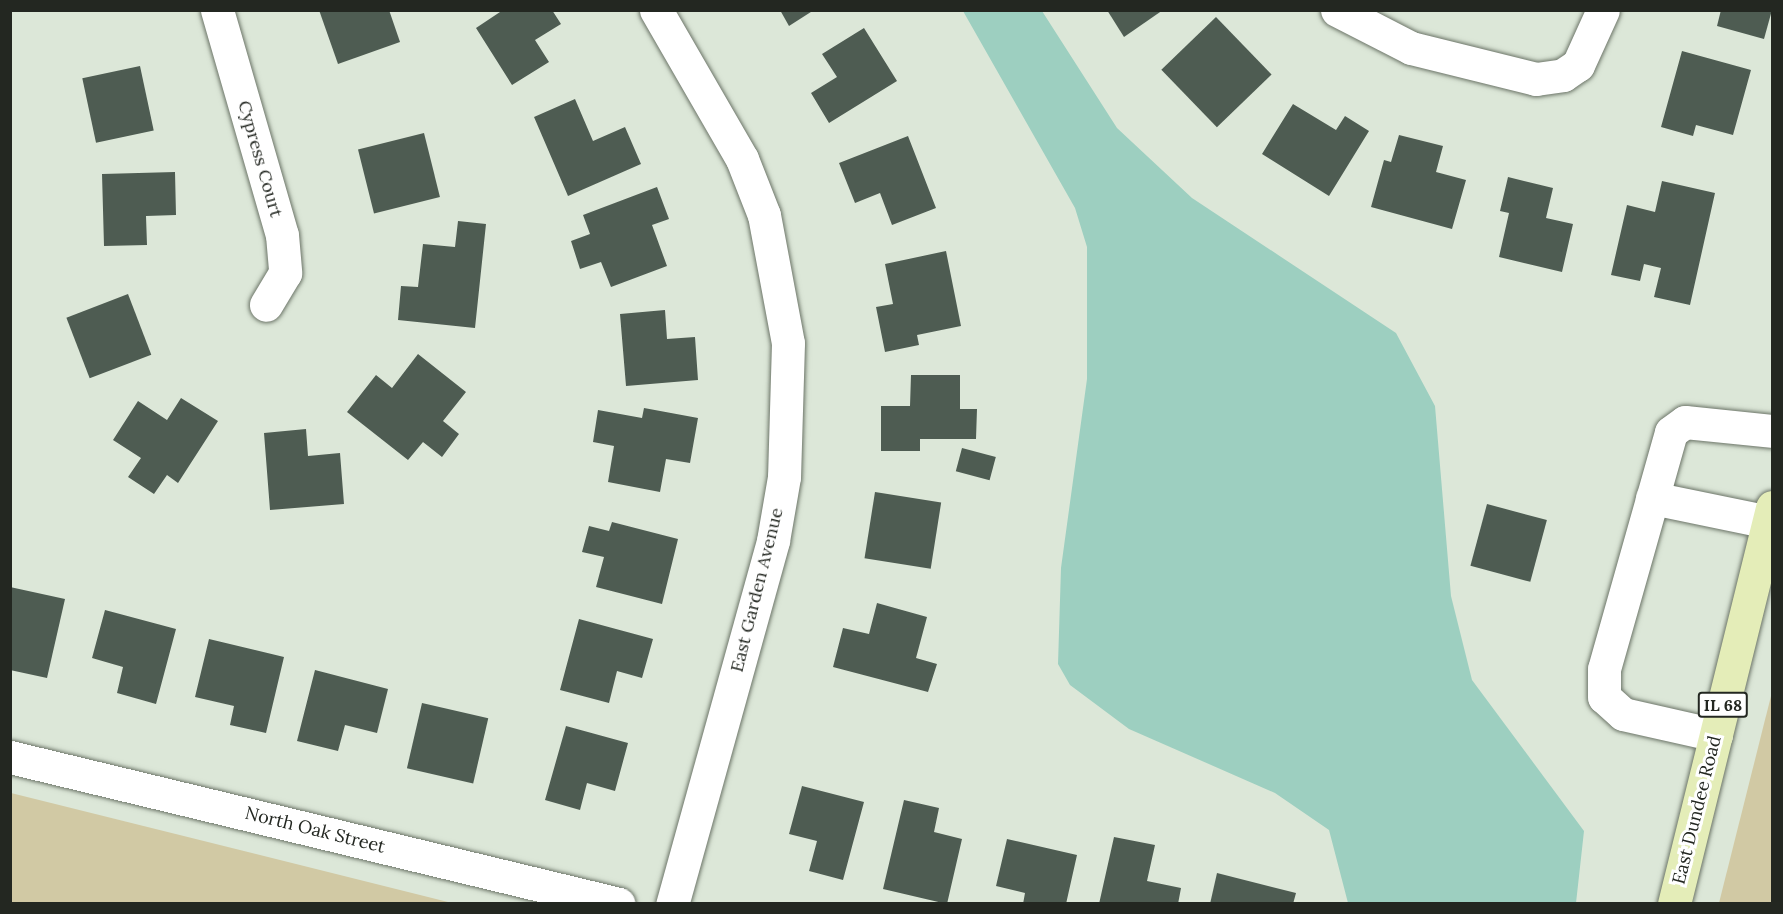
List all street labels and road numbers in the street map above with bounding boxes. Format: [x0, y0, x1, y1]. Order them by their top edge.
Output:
street label: Cypress Court [233, 98, 287, 220]
street label: East Garden Avenue [726, 506, 788, 674]
road number: IL 68 [1698, 692, 1748, 718]
street label: East Dundee Road [1668, 734, 1726, 886]
street label: North Oak Street [243, 802, 387, 858]

